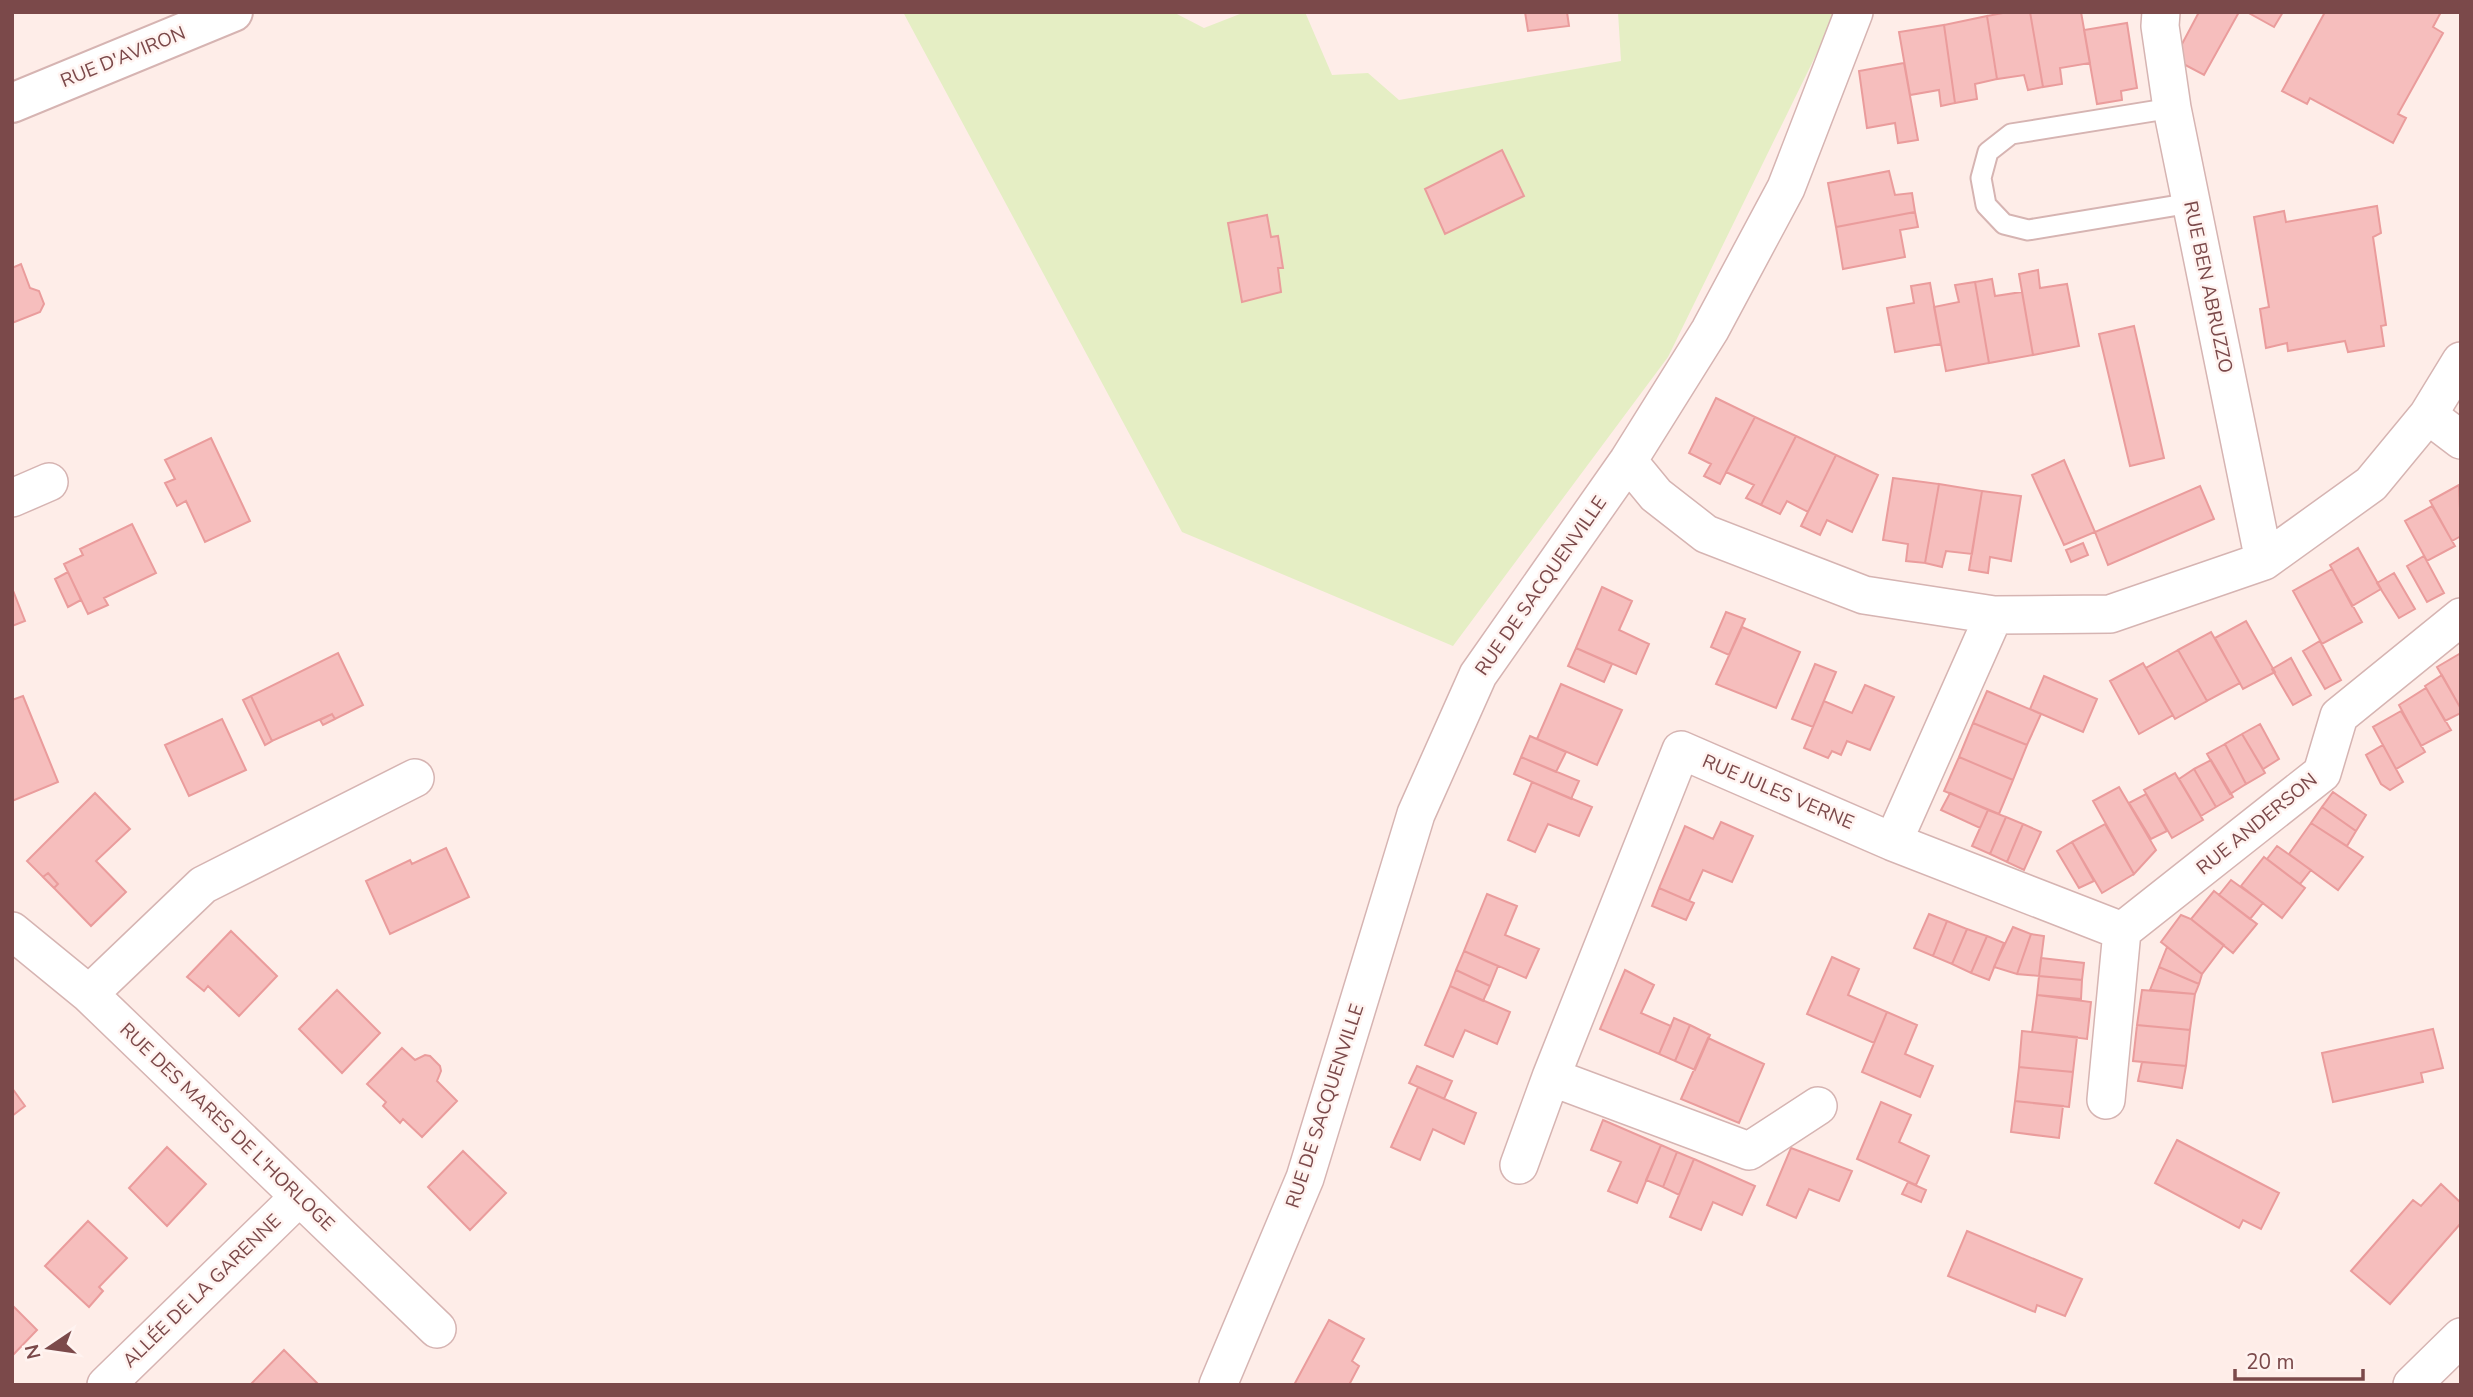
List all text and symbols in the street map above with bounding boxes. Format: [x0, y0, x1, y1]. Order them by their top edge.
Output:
street label: RUE D'AVIRON [57, 20, 189, 94]
street label: RUE BEN ABRUZZO [2177, 199, 2239, 375]
street label: RUE DE SACQUENVILLE [1469, 491, 1613, 681]
street label: RUE JULES VERNE [1698, 748, 1858, 836]
street label: RUE ANDERSON [2191, 767, 2323, 881]
street label: RUE DE SACQUENVILLE [1280, 1000, 1370, 1212]
street label: RUE DES MARES DE L'HORLOGE [114, 1017, 340, 1237]
street label: ALLÉE DE LA GARENNE [117, 1208, 287, 1374]
north arrow [14, 1313, 84, 1383]
scale bar [2235, 1338, 2363, 1382]
text: N [19, 1342, 48, 1361]
text: 20 m [2246, 1348, 2295, 1376]

